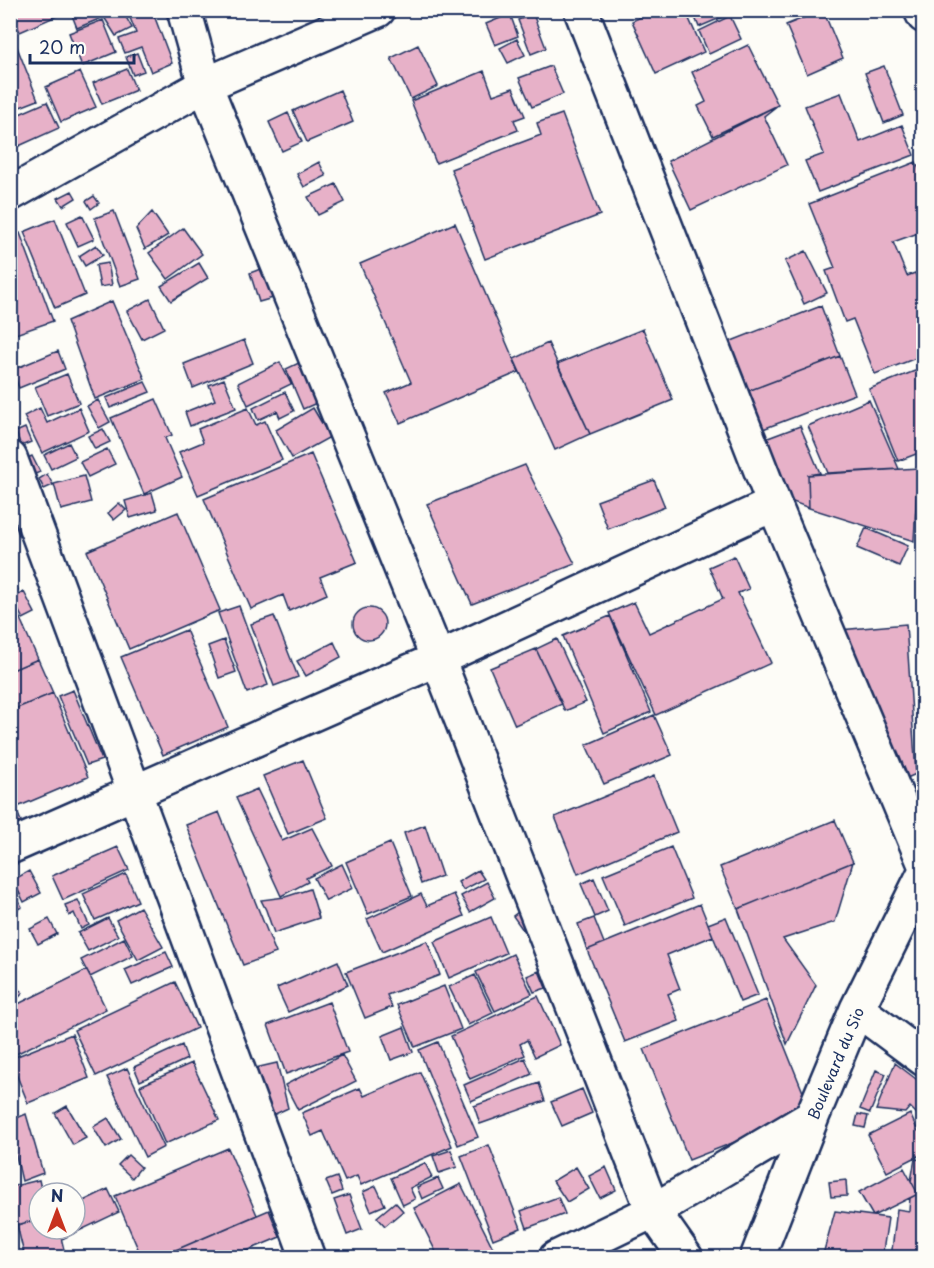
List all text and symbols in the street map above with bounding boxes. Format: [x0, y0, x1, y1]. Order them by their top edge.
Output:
scale bar [30, 27, 134, 65]
text: 20 m [39, 33, 85, 60]
street label: Boulevard du Sio [801, 1003, 869, 1123]
north arrow [27, 1181, 87, 1241]
text: N [51, 1183, 63, 1207]

